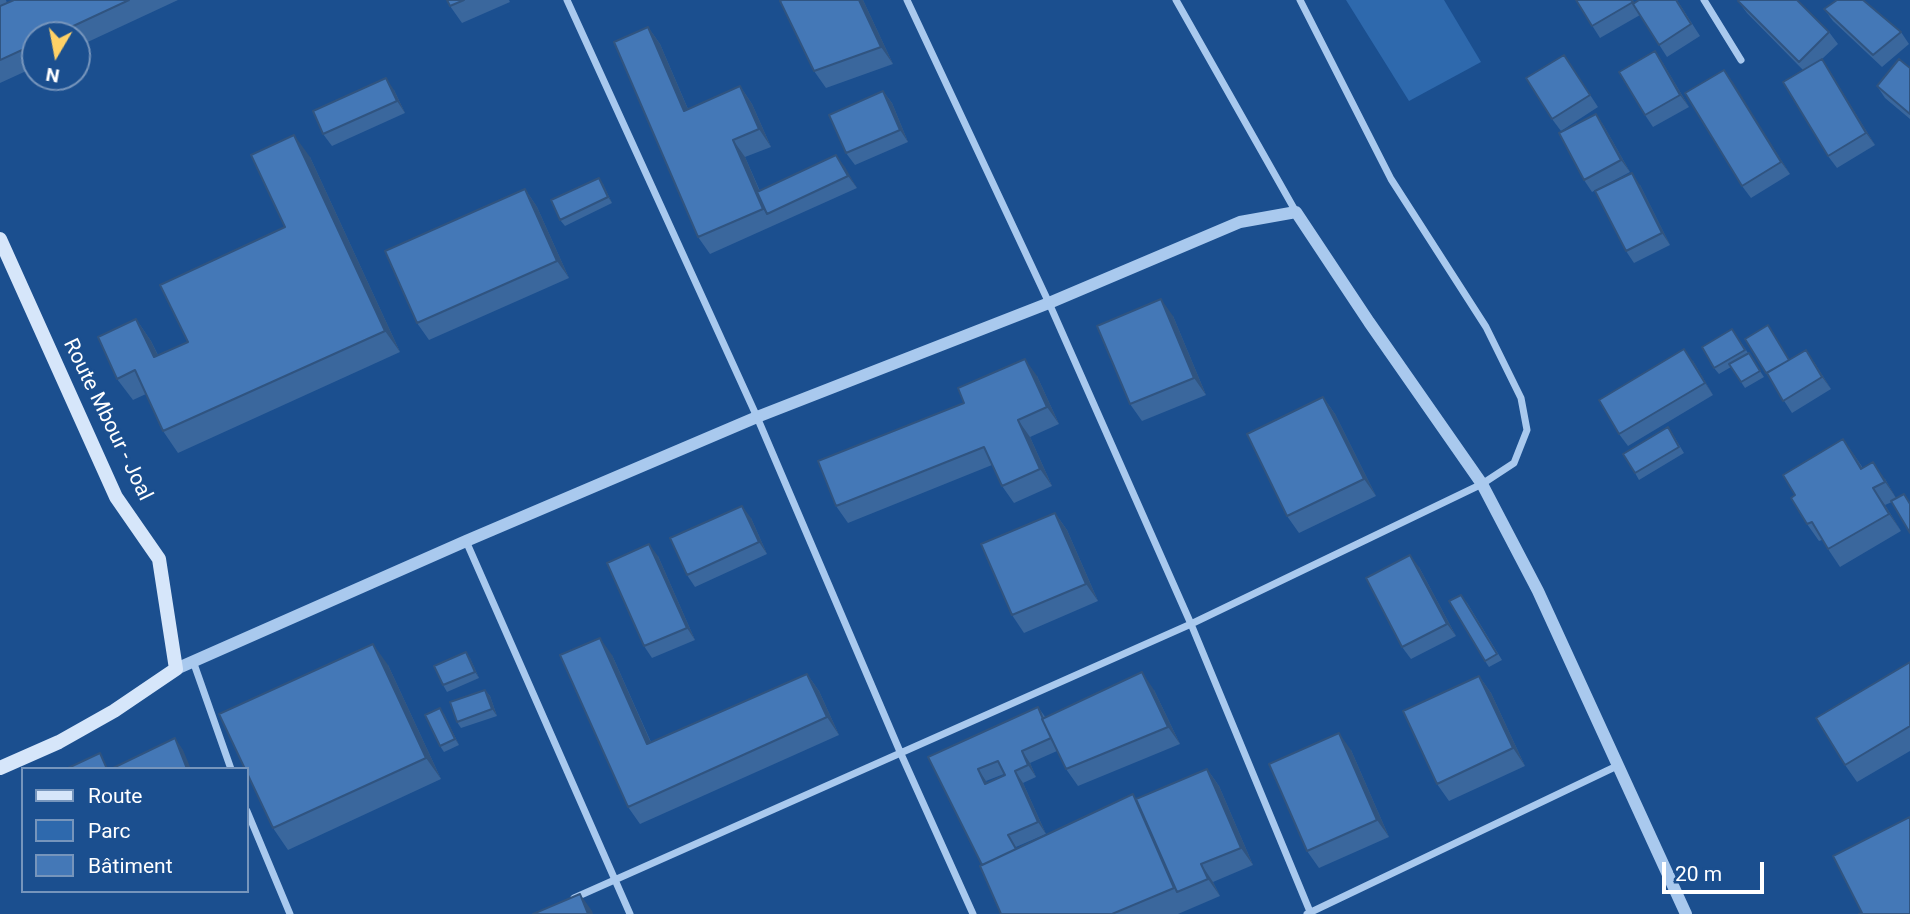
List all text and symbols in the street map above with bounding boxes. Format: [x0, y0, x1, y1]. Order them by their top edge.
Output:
north arrow [21, 21, 91, 91]
text: N [44, 63, 61, 88]
street label: Route Mbour - Joal [57, 335, 157, 505]
legend [21, 767, 248, 893]
text: Route [88, 784, 143, 808]
text: Parc [88, 819, 130, 843]
scale bar [1665, 848, 1766, 892]
text: Bâtiment [88, 854, 173, 878]
text: 20 m [1675, 862, 1722, 886]

